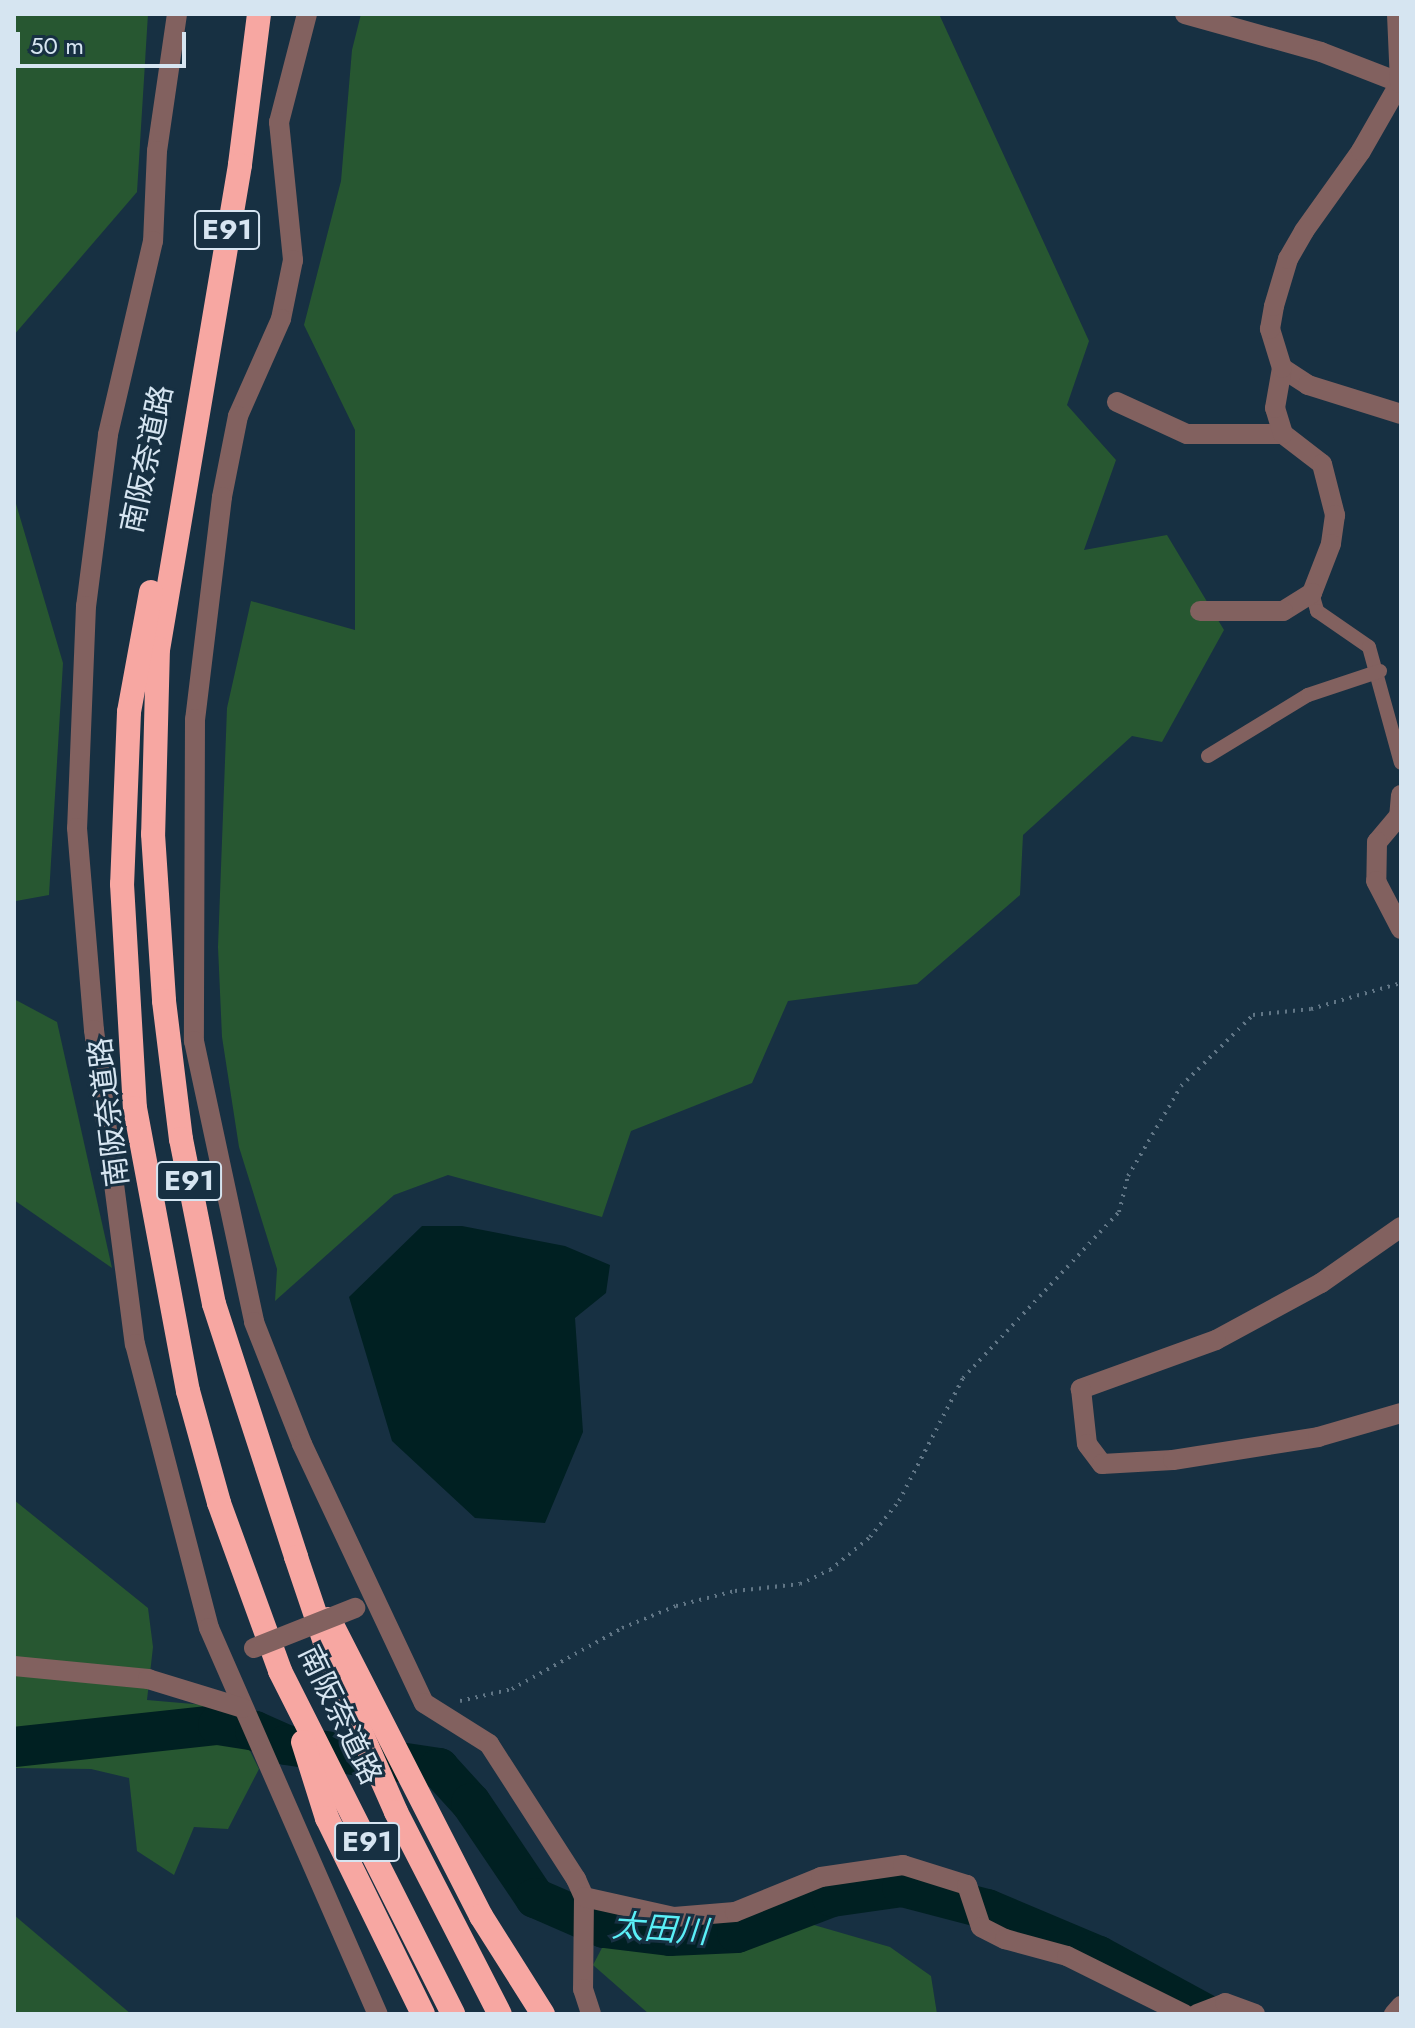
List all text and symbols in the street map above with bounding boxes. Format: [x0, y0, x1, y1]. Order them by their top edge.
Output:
scale bar [20, 16, 190, 66]
text: 50 m [30, 28, 84, 63]
road number: E91 [193, 206, 261, 254]
street label: 南阪奈道路 [114, 382, 180, 536]
street label: 南阪奈道路 [82, 1035, 136, 1189]
road number: E91 [155, 1157, 223, 1205]
street label: 南阪奈道路 [291, 1640, 389, 1790]
road number: E91 [333, 1818, 401, 1866]
water label: 太田川 [611, 1906, 709, 1952]

